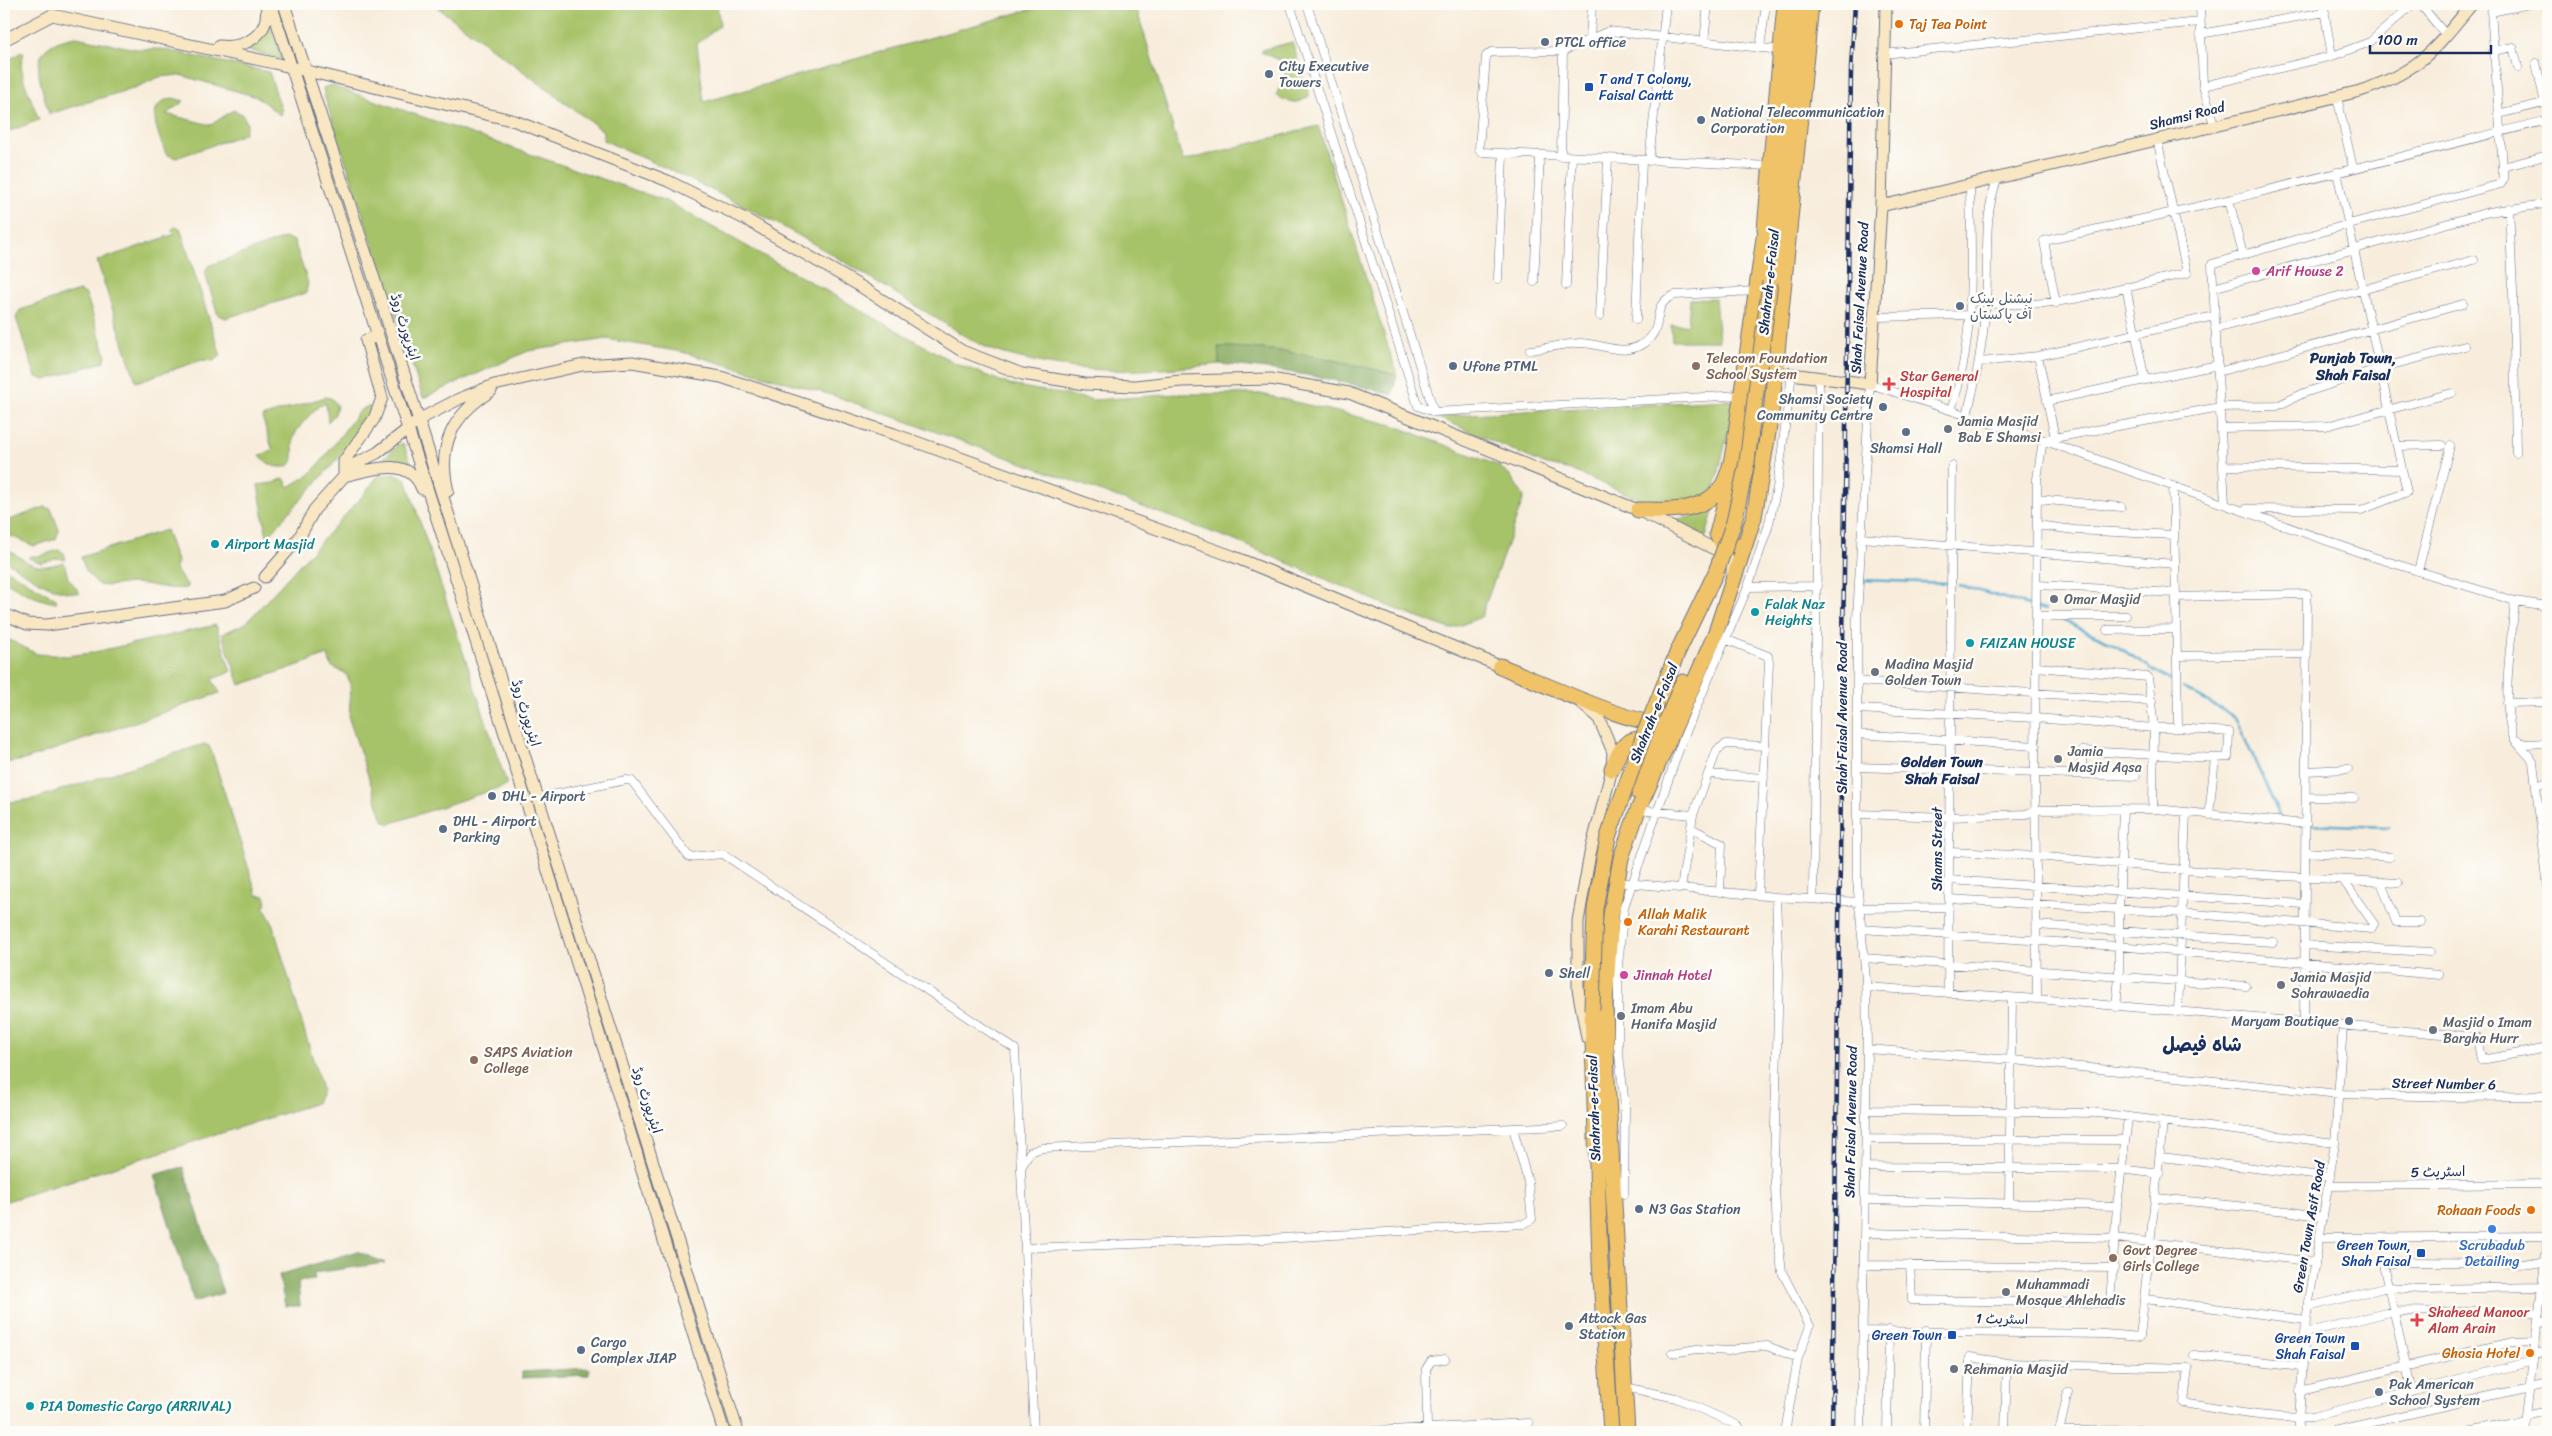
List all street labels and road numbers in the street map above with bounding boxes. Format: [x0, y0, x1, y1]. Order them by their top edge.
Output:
street label: Shamsi Road [2147, 94, 2229, 137]
street label: Shah Faisal Avenue Road [1844, 220, 1877, 375]
street label: Shahrah-e-Faisal [1751, 227, 1787, 336]
street label: ایئرپورٹ روڈ [383, 290, 427, 364]
street label: Shah Faisal Avenue Road [1830, 640, 1855, 794]
street label: Shahrah-e-Faisal [1622, 658, 1686, 767]
street label: ایئرپورٹ روڈ [504, 676, 548, 750]
street label: Shams Street [1925, 806, 1950, 891]
street label: Shah Faisal Avenue Road [1837, 1044, 1865, 1198]
street label: Shahrah-e-Faisal [1580, 1053, 1608, 1162]
street label: ایئرپورٹ روڈ [624, 1063, 670, 1137]
street label: Street Number 6 [2392, 1071, 2496, 1097]
street label: Green Town Asif Road [2285, 1158, 2333, 1295]
street label: اسٹریٹ 5 [2410, 1159, 2466, 1185]
street label: اسٹریٹ 1 [1976, 1306, 2028, 1332]

